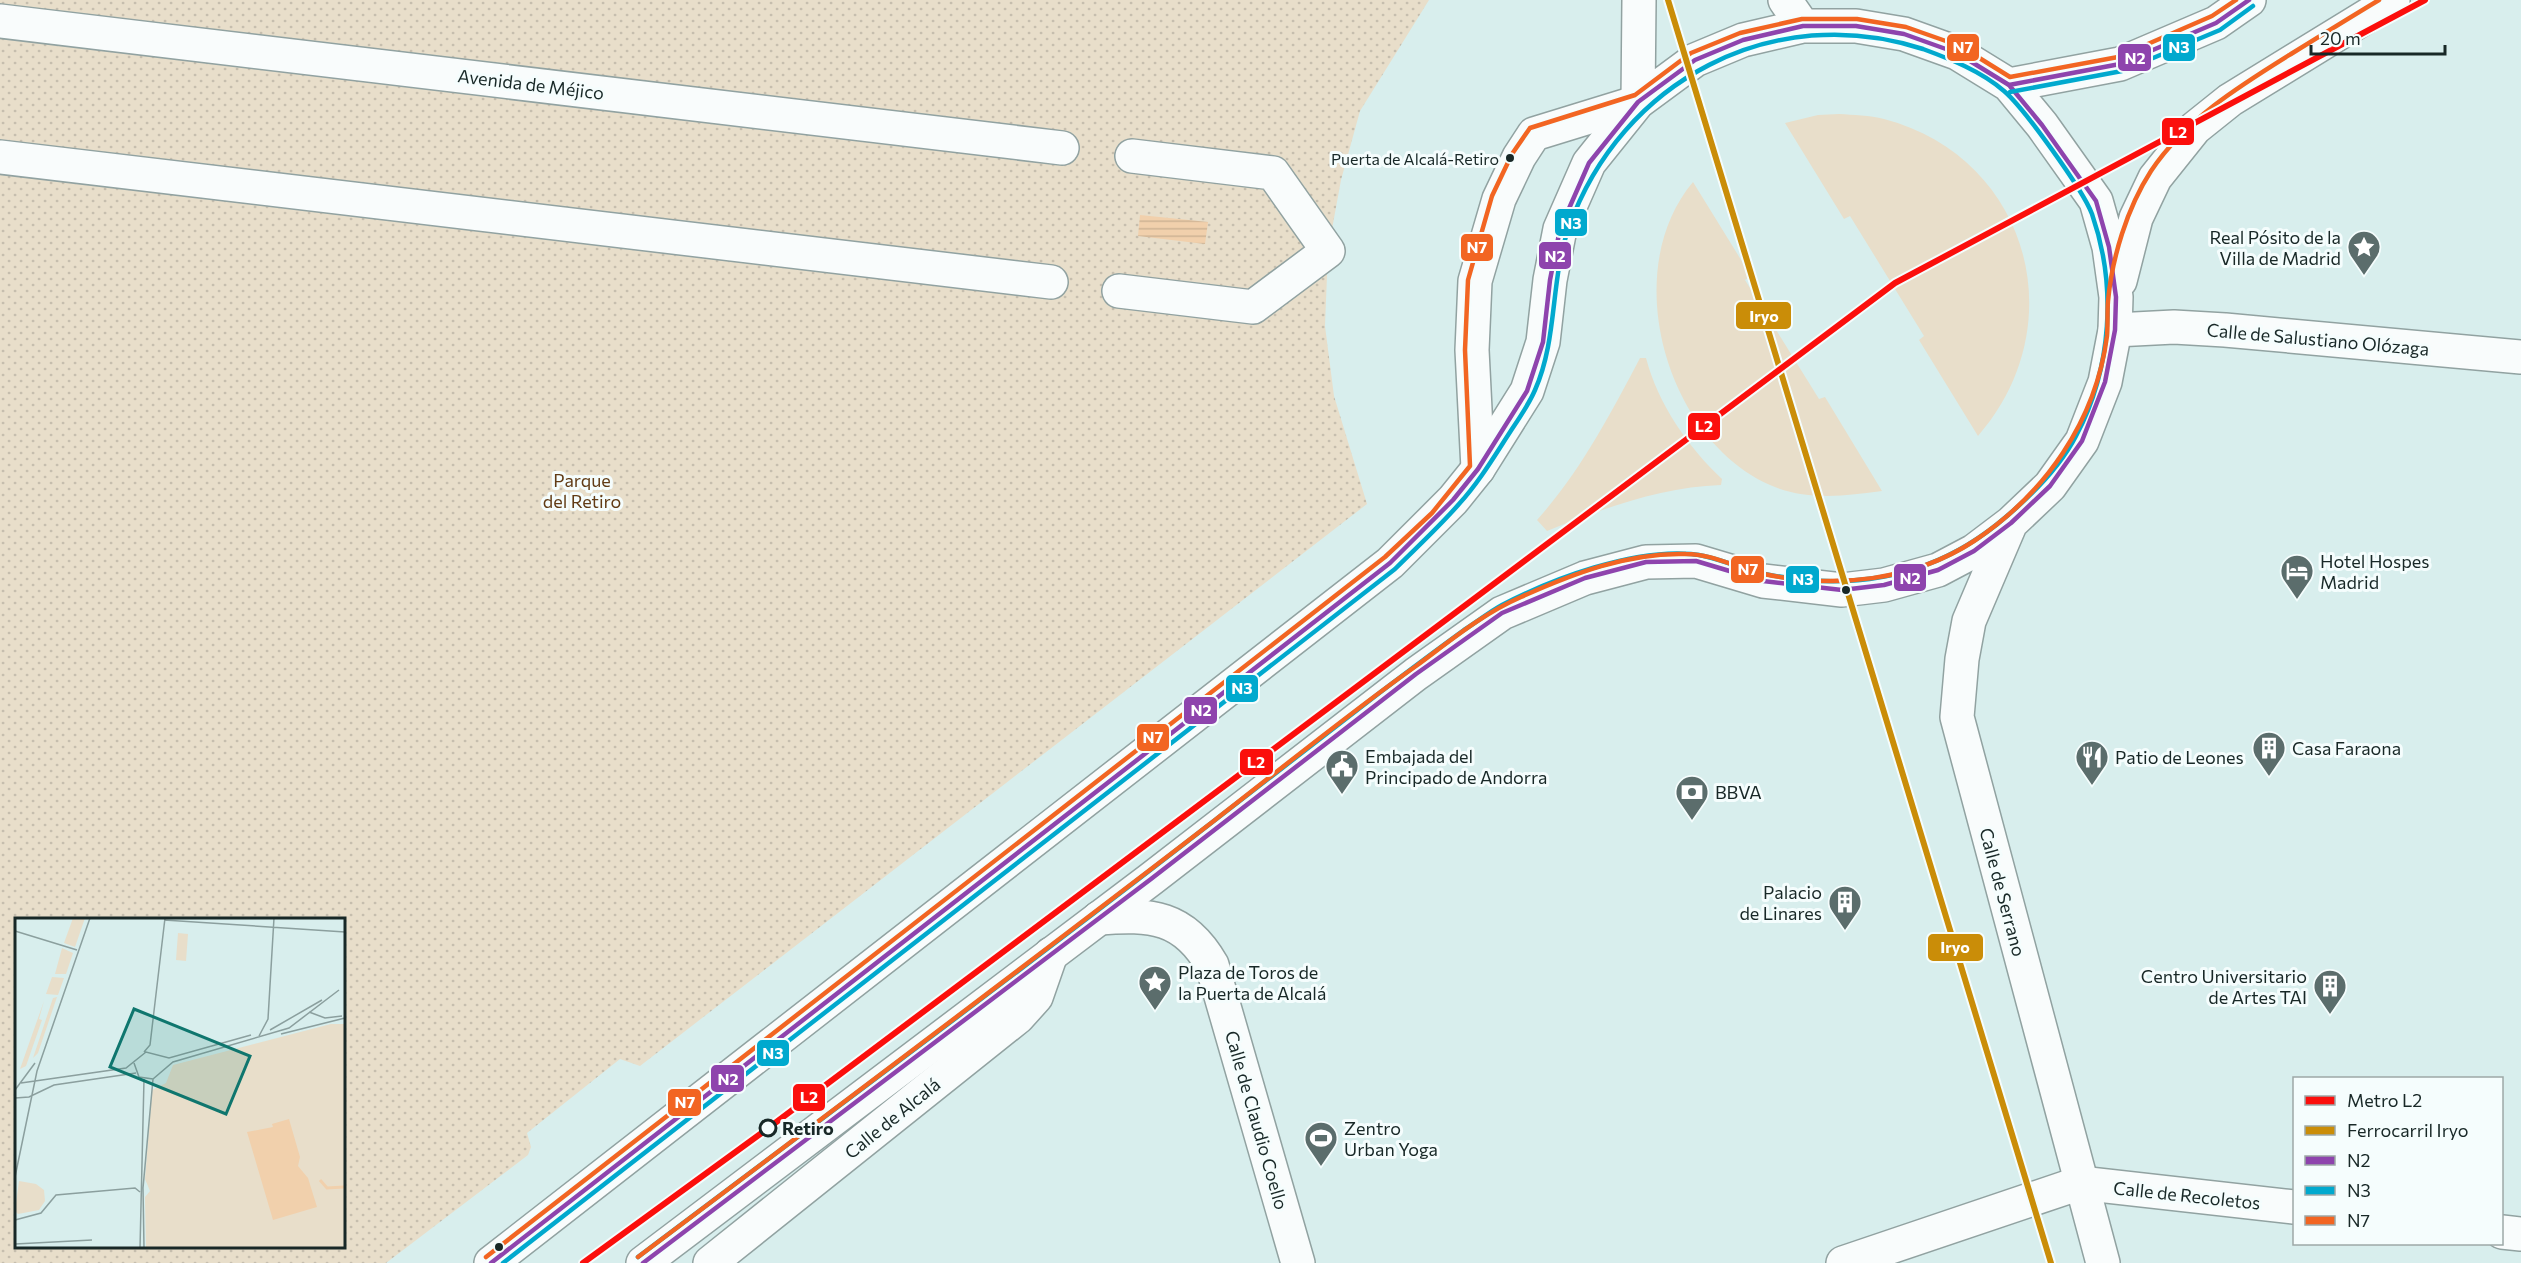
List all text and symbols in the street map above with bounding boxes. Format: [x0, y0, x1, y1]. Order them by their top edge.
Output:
scale bar [2311, 18, 2444, 56]
text: 20 m [2320, 27, 2361, 49]
line badge: N7 [1946, 33, 1980, 62]
line badge: N3 [2162, 33, 2196, 62]
text: N7 [1953, 37, 1974, 56]
text: N3 [2168, 37, 2190, 56]
line badge: N2 [2117, 43, 2152, 72]
text: N2 [2124, 48, 2146, 67]
street label: Avenida de Méjico [457, 64, 605, 104]
line badge: L2 [2161, 117, 2195, 146]
text: L2 [2169, 122, 2187, 141]
place label: Puerta de Alcalá-Retiro [1331, 149, 1499, 168]
marker: Puerta de Alcalá-Retiro [1504, 152, 1516, 164]
line badge: N3 [1554, 208, 1588, 237]
text: N3 [1560, 213, 1582, 232]
place label: Real Pósito de la Villa de Madrid [2209, 226, 2341, 269]
place icon: Real Pósito de la Villa de Madrid [2346, 229, 2382, 276]
line badge: N7 [1460, 233, 1494, 262]
text: N7 [1467, 237, 1488, 256]
line badge: N2 [1538, 241, 1572, 270]
text: N2 [1544, 246, 1566, 265]
line badge: Iryo [1735, 301, 1792, 330]
text: Iryo [1749, 306, 1779, 325]
street label: Calle de Salustiano Olózaga [2206, 318, 2430, 360]
line badge: L2 [1687, 412, 1721, 441]
text: L2 [1695, 416, 1713, 435]
park label: Parque del Retiro [543, 469, 621, 512]
place label: Hotel Hospes Madrid [2320, 550, 2429, 593]
hotel icon: Hotel Hospes Madrid [2279, 553, 2315, 600]
line badge: N7 [1730, 555, 1765, 584]
text: N7 [1738, 559, 1759, 578]
line badge: N2 [1893, 563, 1927, 592]
line badge: N3 [1785, 565, 1820, 594]
text: N2 [1899, 568, 1921, 587]
text: N3 [1792, 569, 1814, 588]
unlabelled marker [1840, 584, 1852, 596]
line badge: N3 [1225, 674, 1259, 703]
text: N3 [1231, 678, 1253, 697]
line badge: N2 [1183, 696, 1218, 725]
text: N2 [1190, 700, 1212, 719]
line badge: N7 [1136, 723, 1170, 752]
text: N7 [1143, 727, 1164, 746]
building icon: Casa Faraona [2251, 730, 2287, 777]
place label: Casa Faraona [2292, 737, 2401, 759]
restaurant icon: Patio de Leones [2074, 739, 2110, 786]
place label: Embajada del Principado de Andorra [1365, 745, 1547, 788]
place label: Patio de Leones [2115, 746, 2244, 768]
line badge: L2 [1239, 748, 1274, 776]
public building icon: Embajada del Principado de Andorra [1324, 748, 1360, 795]
text: L2 [1247, 752, 1265, 771]
bank icon: BBVA [1674, 774, 1710, 821]
place label: BBVA [1715, 781, 1762, 803]
street label: Calle de Serrano [1975, 825, 2031, 959]
place label: Palacio de Linares [1739, 881, 1822, 924]
building icon: Palacio de Linares [1827, 884, 1863, 931]
inset map [15, 918, 345, 1248]
line badge: Iryo [1927, 933, 1984, 962]
text: Iryo [1940, 937, 1970, 956]
place label: Plaza de Toros de la Puerta de Alcalá [1178, 961, 1326, 1004]
place icon: Plaza de Toros de la Puerta de Alcalá [1137, 964, 1173, 1011]
place label: Centro Universitario de Artes TAI [2141, 965, 2307, 1008]
building icon: Centro Universitario de Artes TAI [2312, 968, 2348, 1015]
street label: Calle de Claudio Coello [1221, 1028, 1293, 1212]
line badge: N3 [756, 1039, 790, 1067]
text: N3 [762, 1043, 784, 1062]
line badge: N2 [710, 1064, 745, 1093]
text: N2 [717, 1069, 739, 1088]
street label: Calle de Alcalá [840, 1073, 944, 1163]
legend [2293, 1077, 2503, 1245]
line badge: L2 [792, 1083, 826, 1112]
text: L2 [800, 1087, 818, 1106]
line badge: N7 [667, 1088, 702, 1117]
text: Metro L2 [2347, 1089, 2422, 1111]
text: N7 [675, 1092, 696, 1111]
place label: Retiro [782, 1117, 834, 1139]
place label: Zentro Urban Yoga [1344, 1117, 1438, 1160]
marker: Retiro [759, 1119, 777, 1137]
text: Ferrocarril Iryo [2347, 1119, 2469, 1141]
sports icon: Zentro Urban Yoga [1303, 1120, 1339, 1167]
text: N2 [2347, 1149, 2371, 1171]
street label: Calle de Recoletos [2112, 1176, 2262, 1214]
text: N3 [2347, 1179, 2371, 1201]
text: N7 [2347, 1209, 2370, 1231]
unlabelled marker [493, 1241, 505, 1253]

